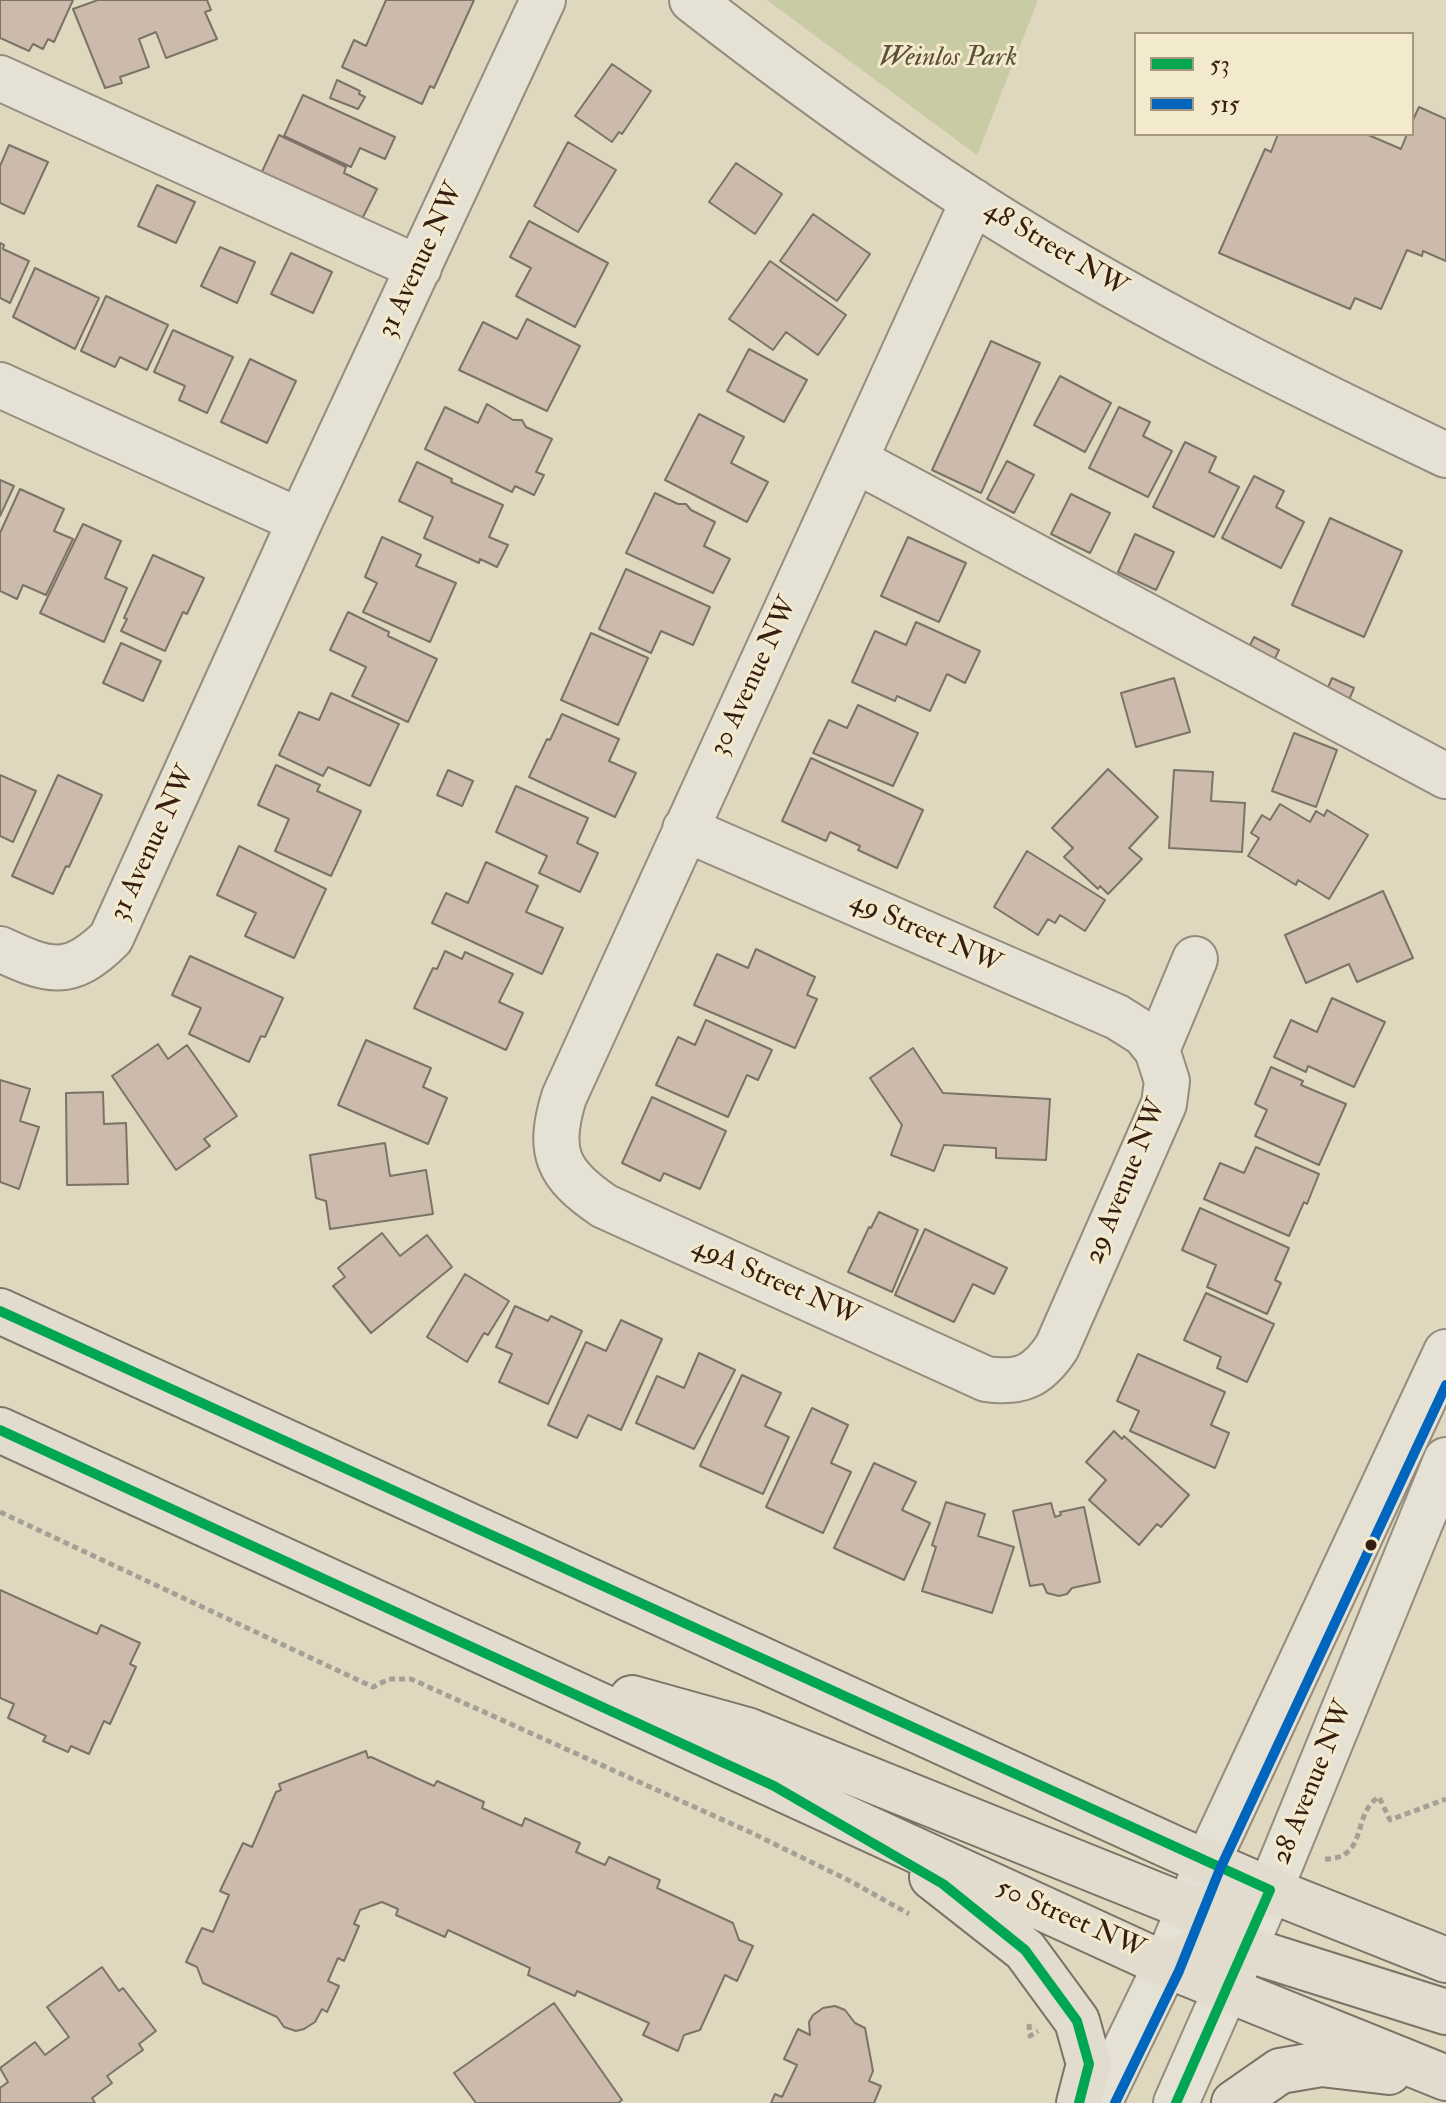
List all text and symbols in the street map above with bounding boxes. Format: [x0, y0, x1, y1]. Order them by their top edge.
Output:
legend [1134, 32, 1414, 136]
park label: Weinlos Park [879, 42, 1017, 76]
text: 53 [1210, 49, 1230, 80]
text: 515 [1210, 89, 1240, 120]
street label: 31 Avenue NW [371, 178, 473, 344]
street label: 48 Street NW [977, 194, 1133, 306]
street label: 30 Avenue NW [704, 592, 806, 762]
street label: 31 Avenue NW [103, 761, 205, 927]
street label: 49 Street NW [844, 886, 1006, 982]
street label: 29 Avenue NW [1079, 1095, 1175, 1269]
street label: 49A Street NW [686, 1231, 864, 1335]
unlabelled marker [1363, 1537, 1379, 1553]
street label: 28 Avenue NW [1266, 1696, 1362, 1870]
street label: 50 Street NW [990, 1872, 1150, 1968]

